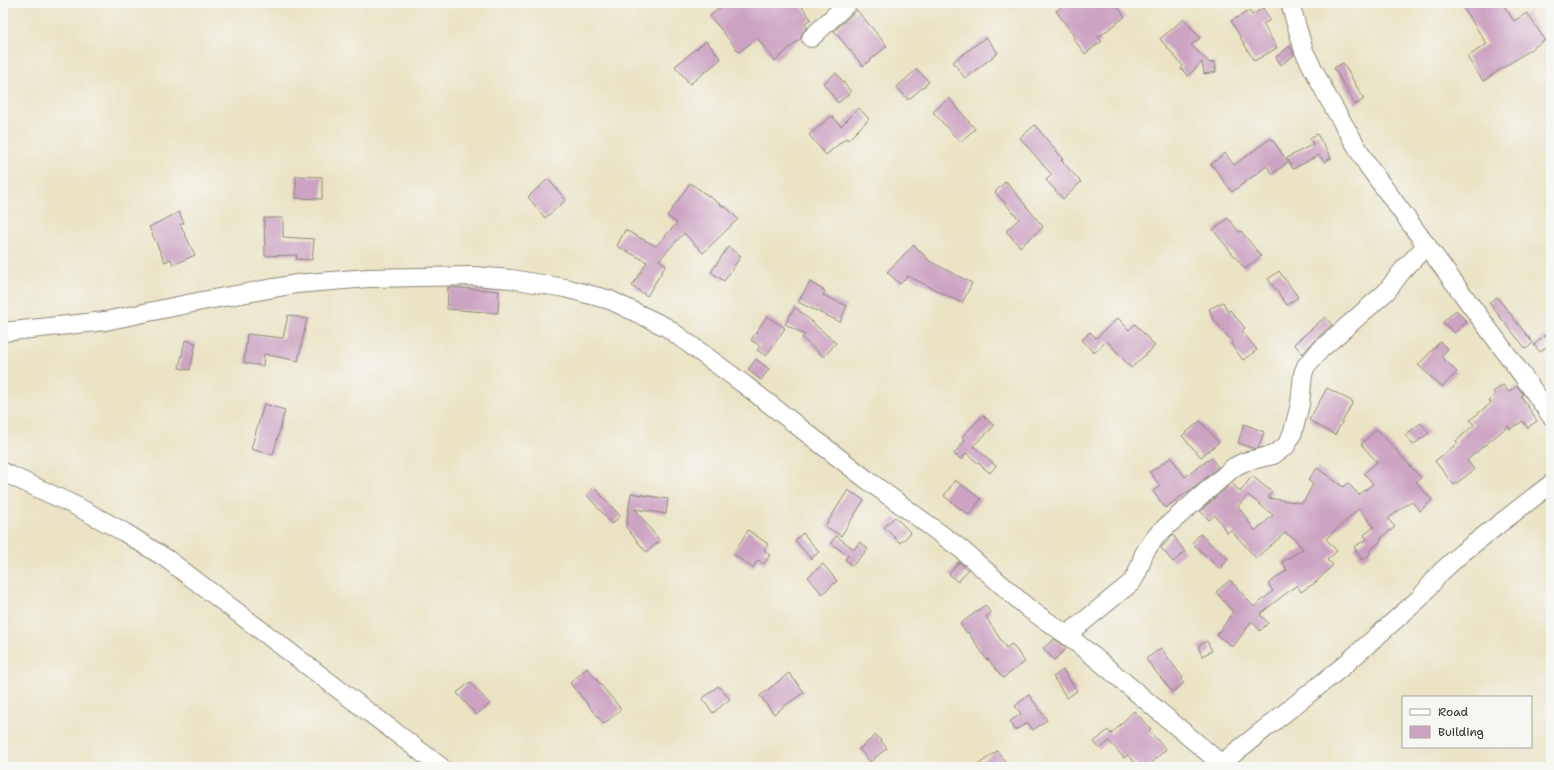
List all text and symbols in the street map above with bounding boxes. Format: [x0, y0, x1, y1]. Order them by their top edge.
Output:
legend [1402, 696, 1532, 748]
text: Road [1438, 704, 1469, 720]
text: Building [1438, 724, 1484, 740]

